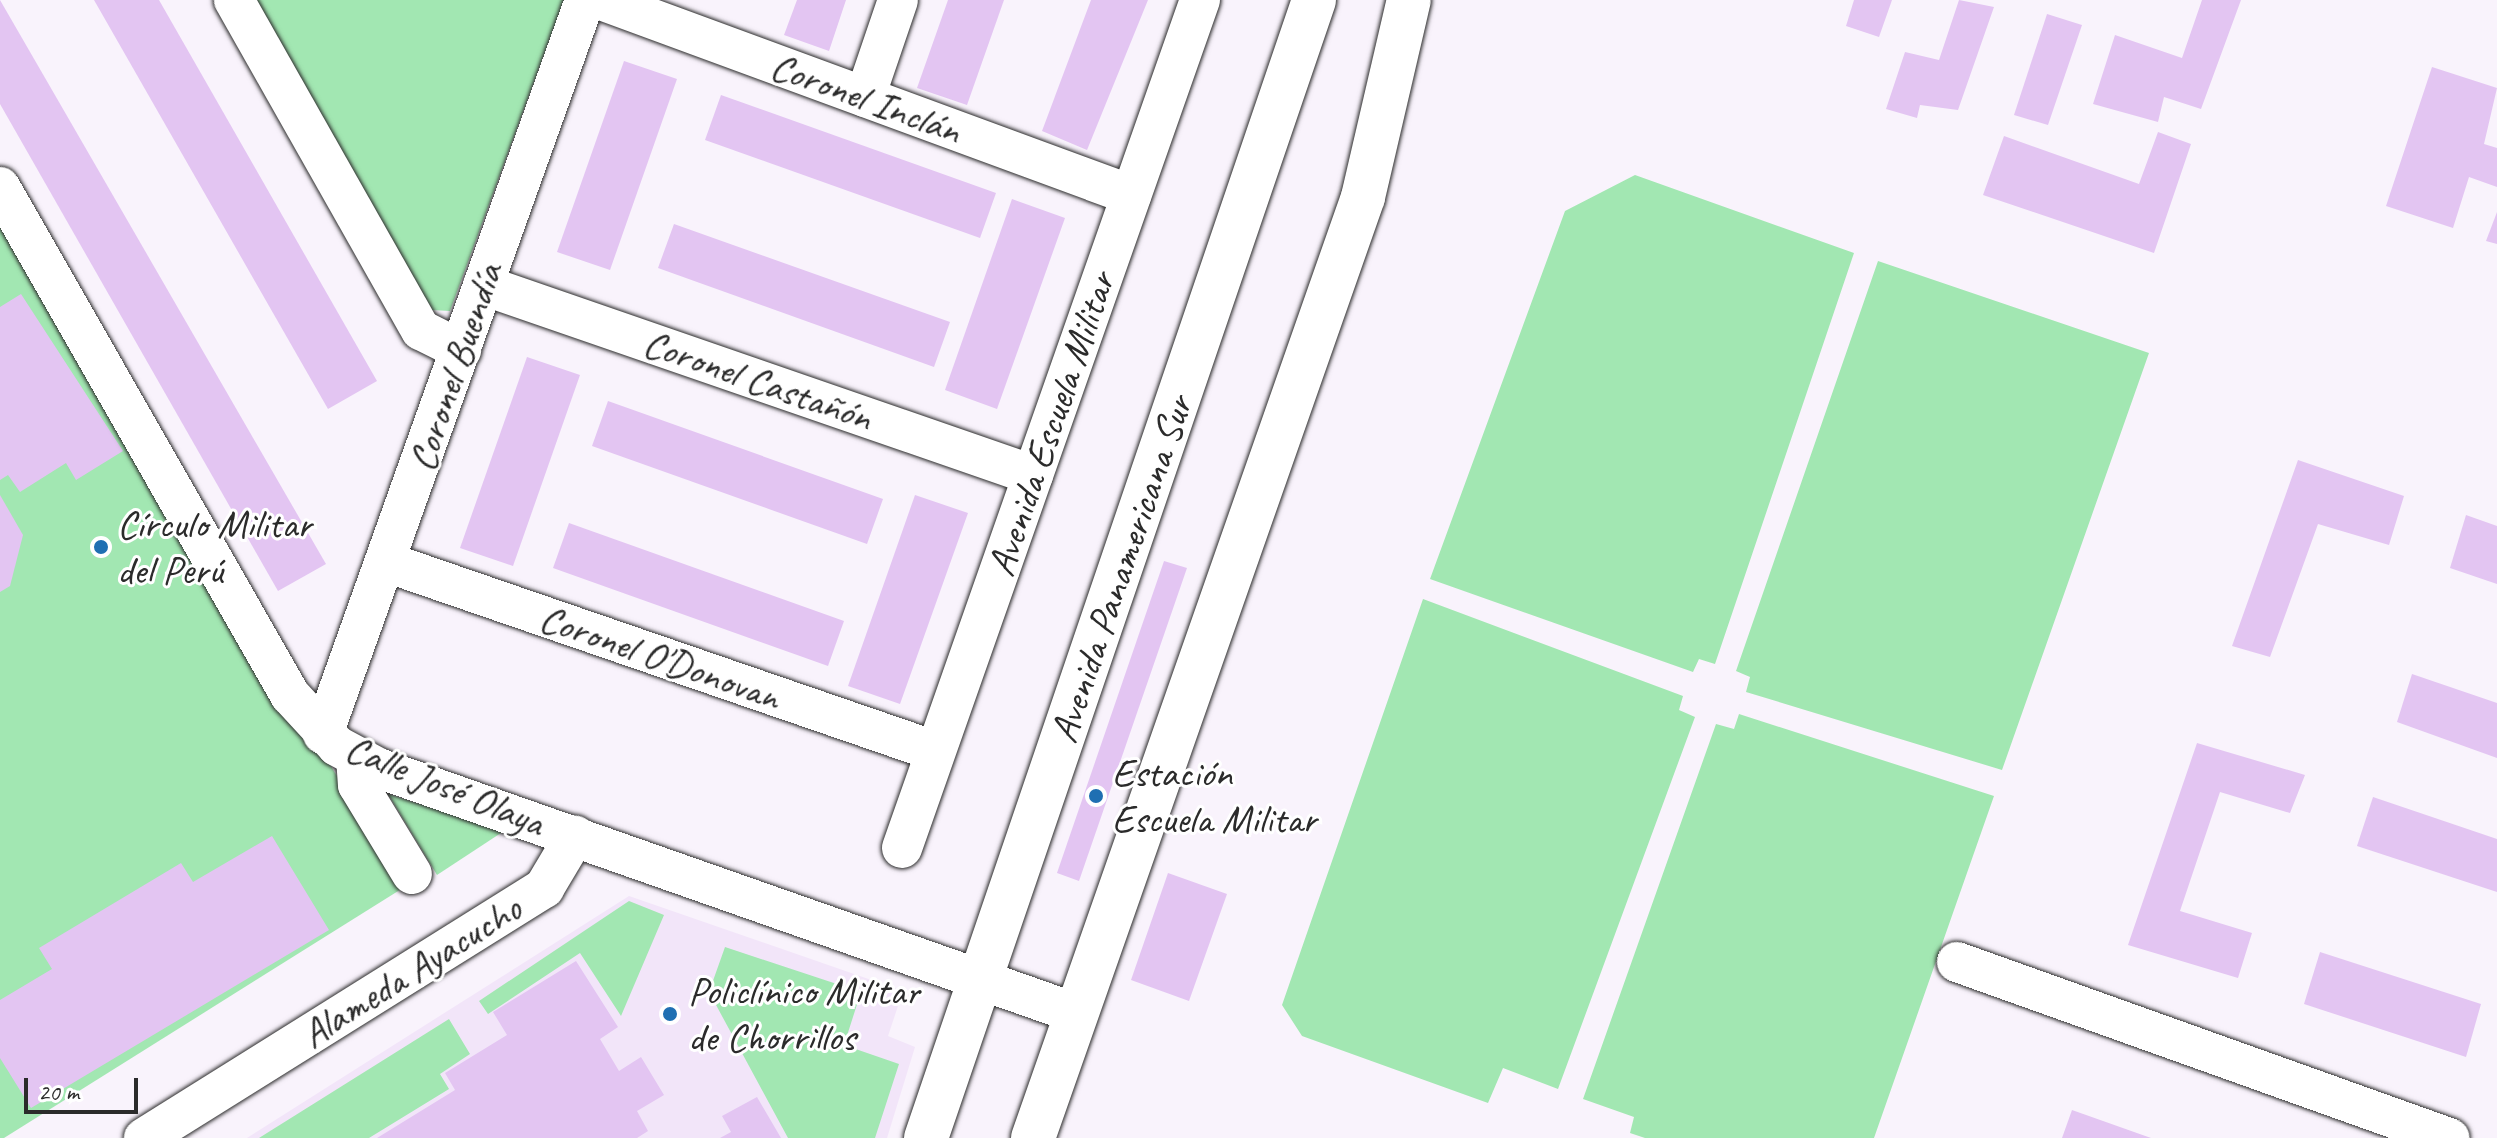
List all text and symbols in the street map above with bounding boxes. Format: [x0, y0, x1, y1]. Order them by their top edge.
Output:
street label: Coronel Inclán [764, 41, 968, 155]
street label: Coronel Buendía [397, 257, 513, 477]
street label: Avenida Escuela Militar [977, 266, 1125, 582]
street label: Coronel Castañón [637, 319, 879, 441]
street label: Avenida Panamericana Sur [1039, 389, 1203, 749]
place label: Círculo Militar del Perú [117, 500, 312, 594]
marker: Círculo Militar del Perú [92, 538, 110, 556]
street label: Coronel O'Donovan [534, 593, 786, 721]
street label: Calle José Olaya [339, 724, 551, 846]
place label: Estación Escuela Militar [1112, 749, 1316, 843]
marker: Estación Escuela Militar [1087, 787, 1105, 805]
street label: Alameda Ayacucho [292, 884, 530, 1058]
place label: Policlínico Militar de Chorrillos [688, 967, 920, 1061]
marker: Policlínico Militar de Chorrillos [659, 1003, 681, 1025]
scale bar [28, 1062, 142, 1112]
text: 20 m [38, 1077, 79, 1107]

